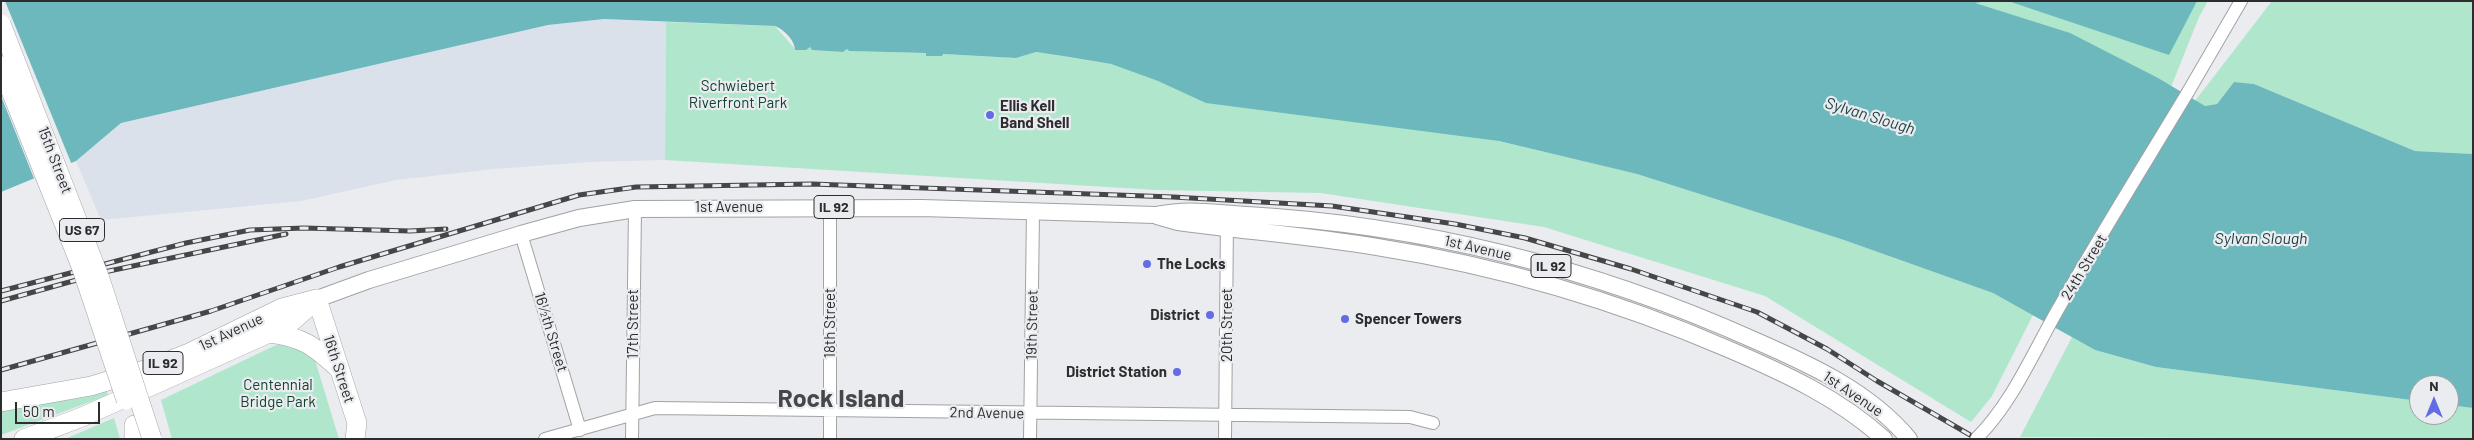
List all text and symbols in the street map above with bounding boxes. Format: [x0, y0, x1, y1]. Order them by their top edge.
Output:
park label: Schwiebert Riverfront Park [689, 77, 787, 112]
water label: Sylvan Slough [1823, 93, 1917, 139]
place label: Ellis Kell Band Shell [1000, 97, 1069, 132]
marker: Ellis Kell Band Shell [984, 109, 996, 121]
street label: 15th Street [34, 124, 76, 196]
road number: IL 92 [814, 196, 854, 218]
street label: 1st Avenue [695, 198, 763, 216]
road number: US 67 [59, 218, 104, 242]
water label: Sylvan Slough [2215, 229, 2307, 249]
street label: 24th Street [2057, 231, 2111, 303]
street label: 1st Avenue [1443, 232, 1513, 264]
place label: The Locks [1157, 255, 1225, 273]
road number: IL 92 [1531, 255, 1571, 278]
marker: The Locks [1141, 258, 1153, 270]
street label: 18th Street [821, 288, 839, 358]
street label: 20th Street [1218, 288, 1236, 362]
street label: 17th Street [624, 289, 642, 359]
street label: 16½th Street [530, 290, 572, 374]
street label: 19th Street [1022, 290, 1042, 360]
place label: District [1150, 306, 1200, 324]
street label: 1st Avenue [196, 309, 266, 355]
marker: District [1204, 309, 1216, 321]
place label: Spencer Towers [1355, 310, 1462, 328]
marker: Spencer Towers [1339, 313, 1351, 325]
street label: 16th Street [320, 333, 358, 405]
road number: IL 92 [143, 352, 183, 374]
place label: District Station [1066, 363, 1167, 381]
marker: District Station [1171, 366, 1183, 378]
street label: 1st Avenue [1820, 367, 1886, 421]
north arrow [2409, 375, 2459, 425]
park label: Centennial Bridge Park [240, 376, 316, 411]
text: N [2429, 377, 2439, 394]
district label: Rock Island [777, 384, 905, 414]
scale bar [18, 392, 102, 424]
text: 50 m [23, 402, 55, 420]
street label: 2nd Avenue [949, 403, 1025, 423]

